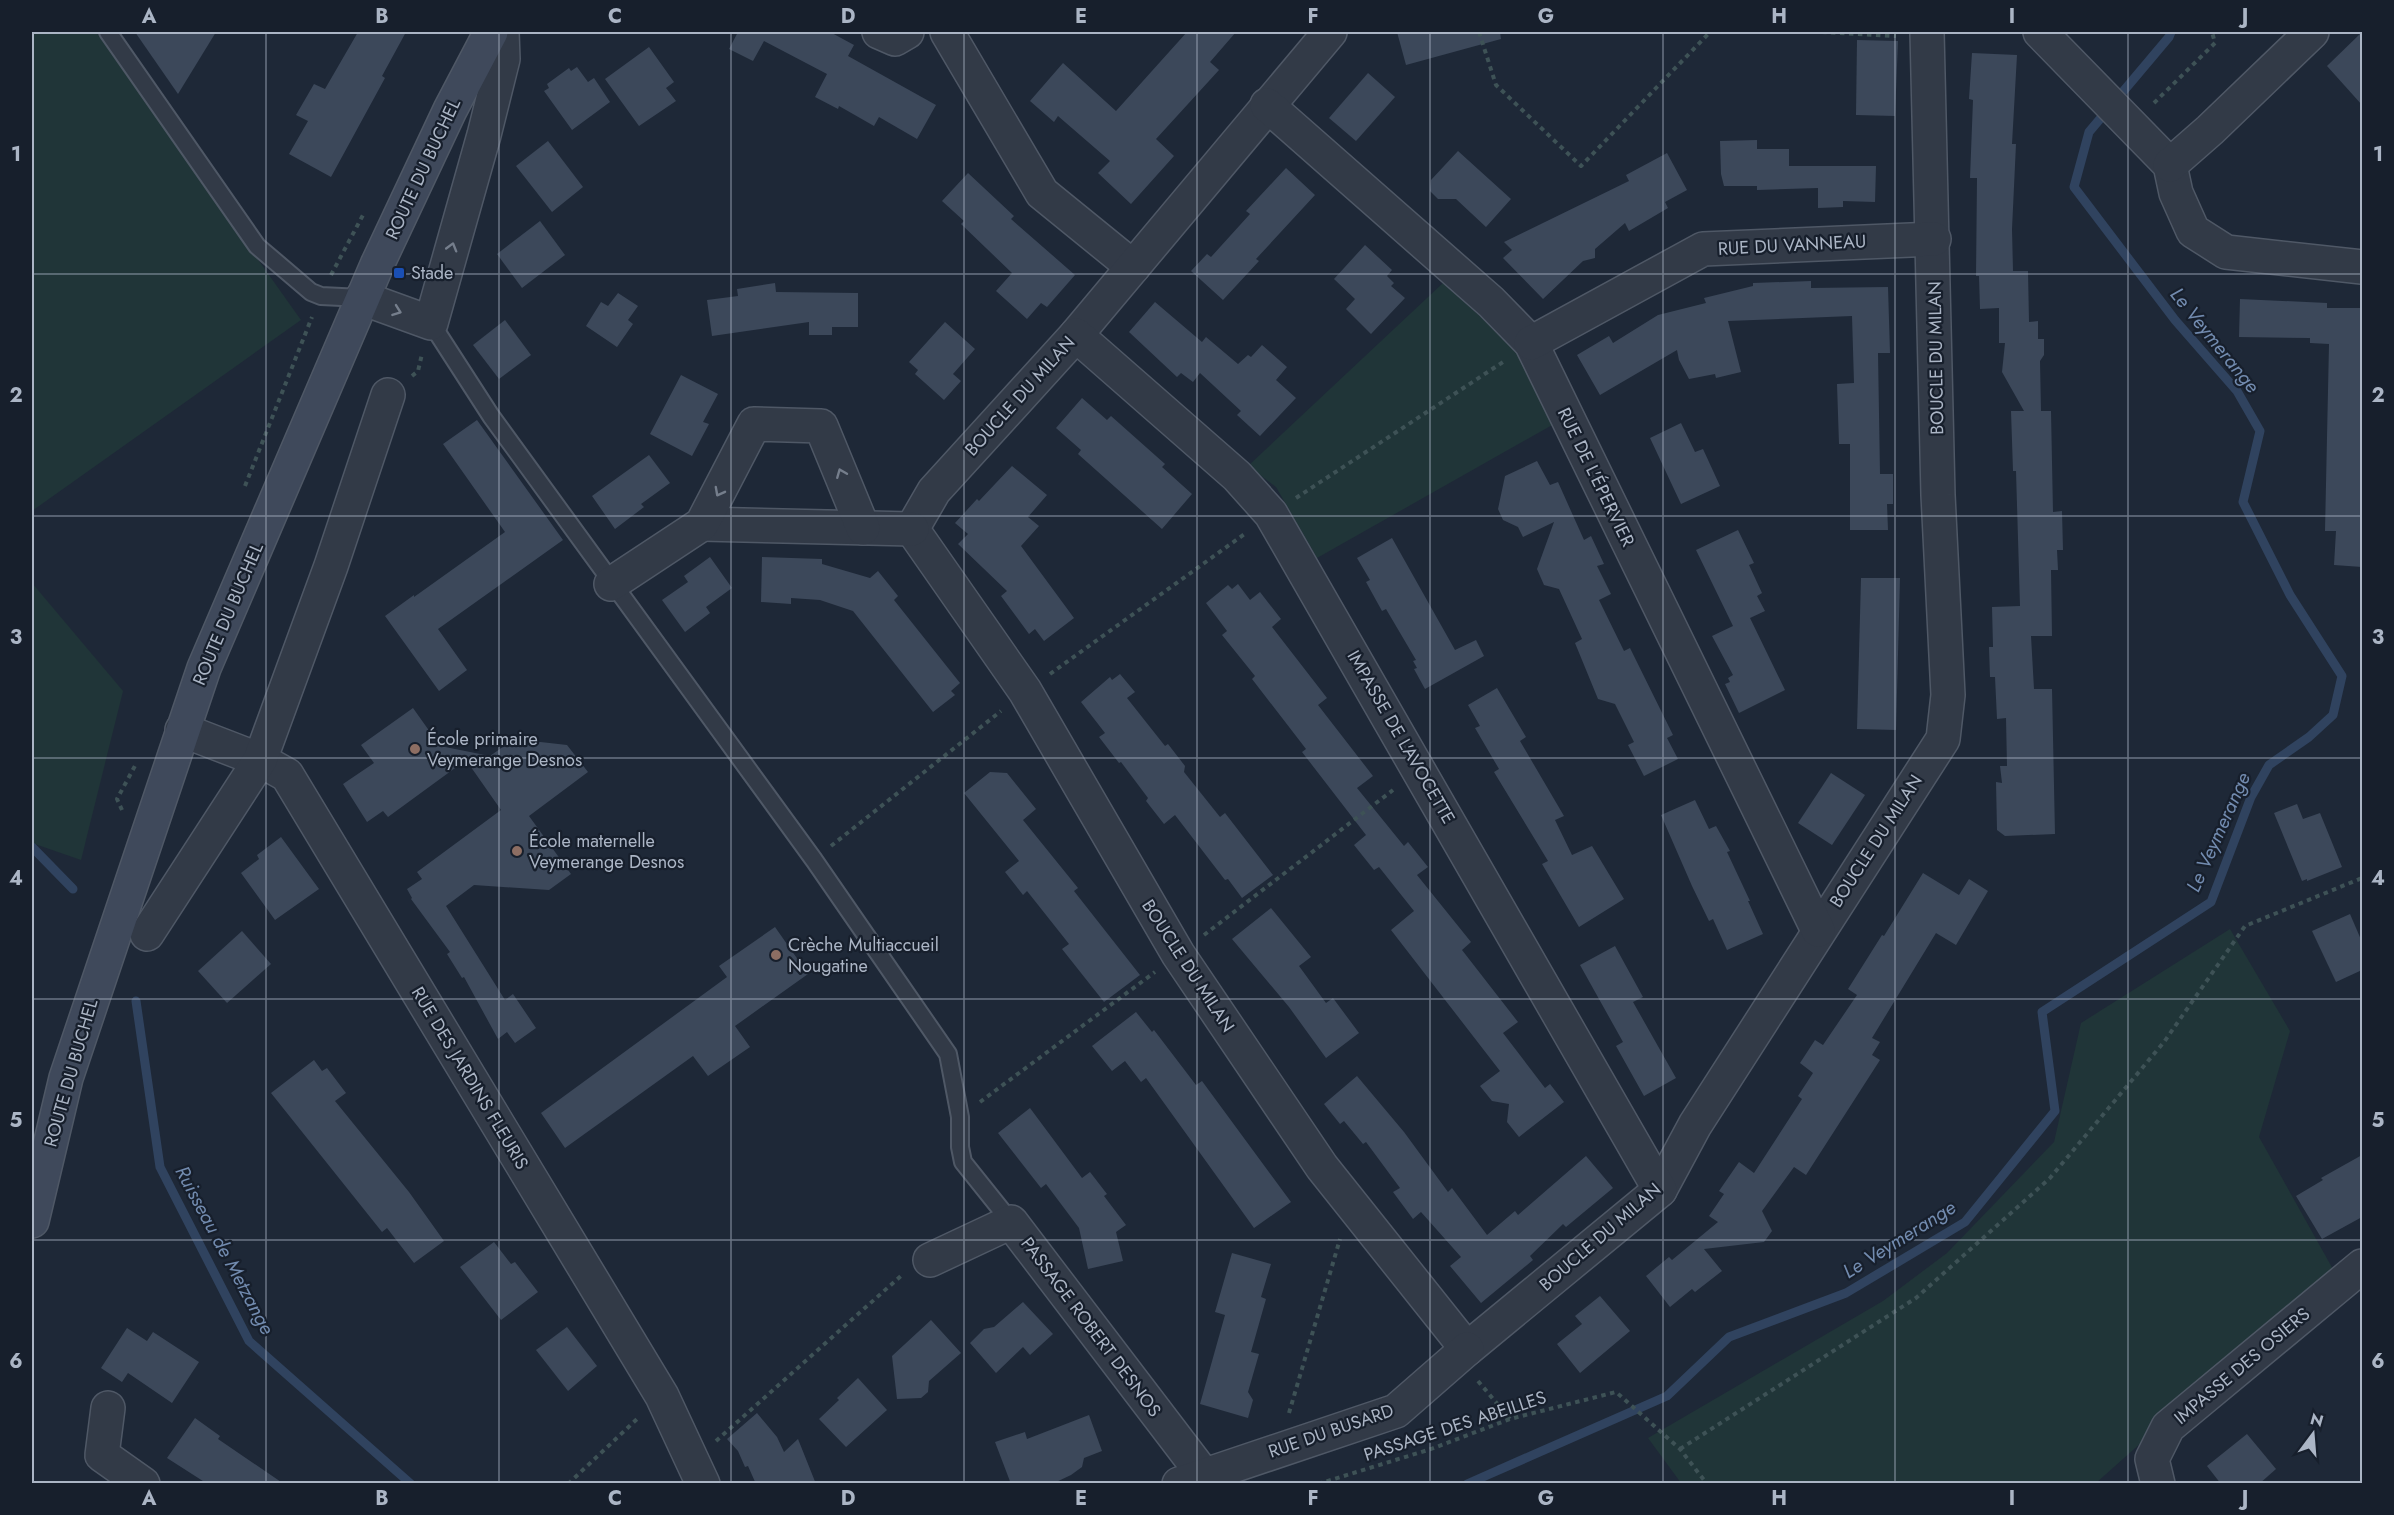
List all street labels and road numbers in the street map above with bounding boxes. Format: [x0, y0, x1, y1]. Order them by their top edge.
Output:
street label: ROUTE DU BUCHEL [379, 94, 467, 244]
street label: RUE DU VANNEAU [1717, 228, 1867, 262]
street label: BOUCLE DU MILAN [1922, 281, 1950, 435]
street label: BOUCLE DU MILAN [959, 330, 1081, 462]
street label: RUE DE L'ÉPERVIER [1551, 403, 1641, 551]
street label: ROUTE DU BUCHEL [186, 539, 270, 689]
street label: IMPASSE DE L'AVOCETTE [1341, 646, 1461, 828]
street label: BOUCLE DU MILAN [1823, 769, 1929, 913]
street label: BOUCLE DU MILAN [1135, 894, 1241, 1038]
street label: RUE DES JARDINS FLEURIS [405, 982, 535, 1174]
street label: ROUTE DU BUCHEL [37, 996, 105, 1150]
street label: BOUCLE DU MILAN [1533, 1177, 1667, 1297]
street label: PASSAGE ROBERT DESNOS [1015, 1232, 1167, 1422]
street label: IMPASSE DES OSIERS [2168, 1301, 2316, 1431]
street label: PASSAGE DES ABEILLES [1360, 1384, 1550, 1468]
street label: RUE DU BUSARD [1265, 1397, 1397, 1465]

